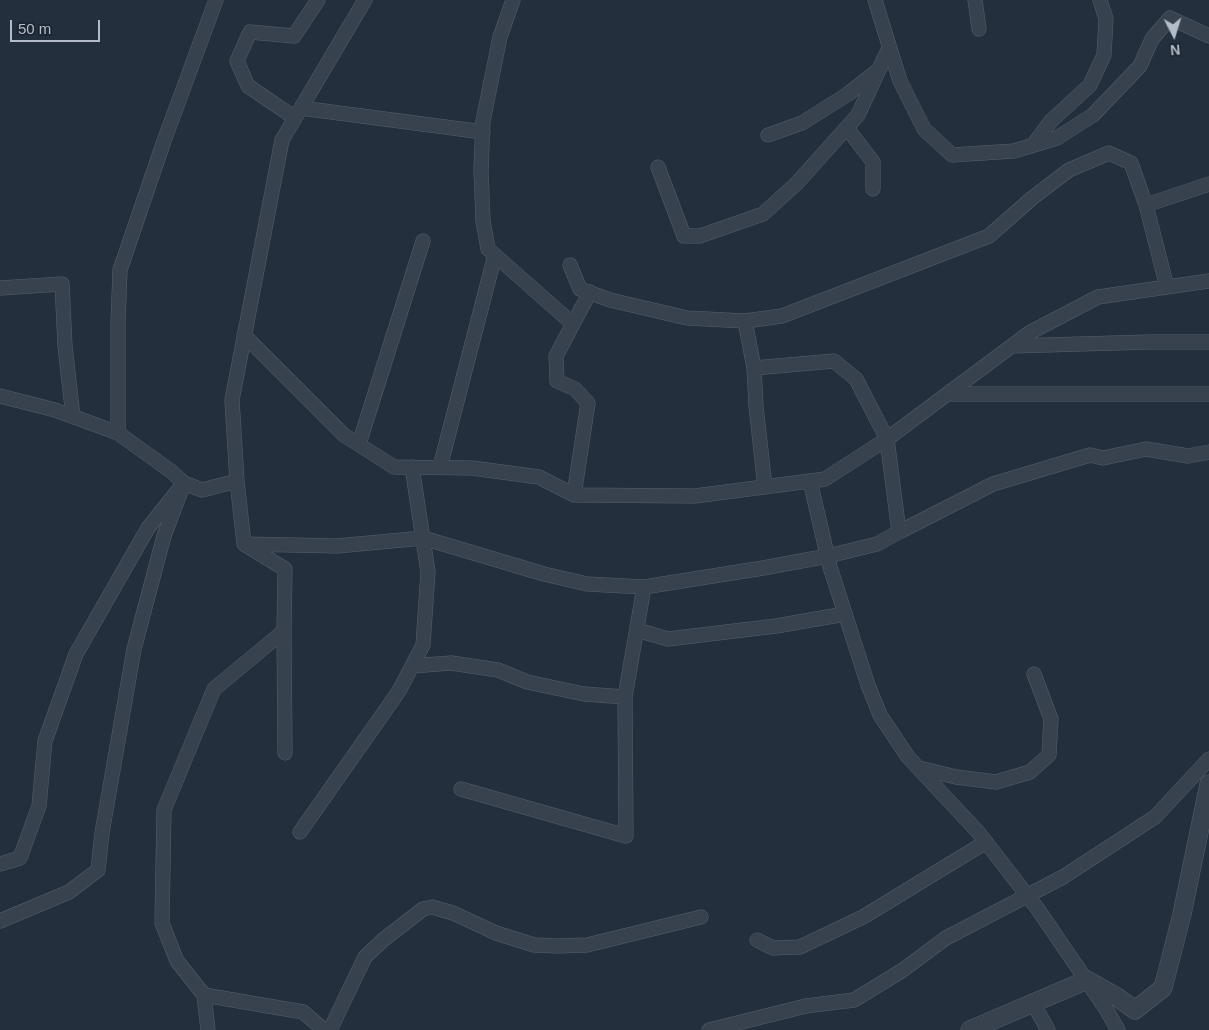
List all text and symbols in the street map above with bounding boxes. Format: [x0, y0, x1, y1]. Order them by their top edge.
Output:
scale bar [12, 10, 102, 42]
north arrow [1149, 10, 1199, 60]
text: 50 m [18, 20, 51, 37]
text: N [1170, 42, 1181, 58]

